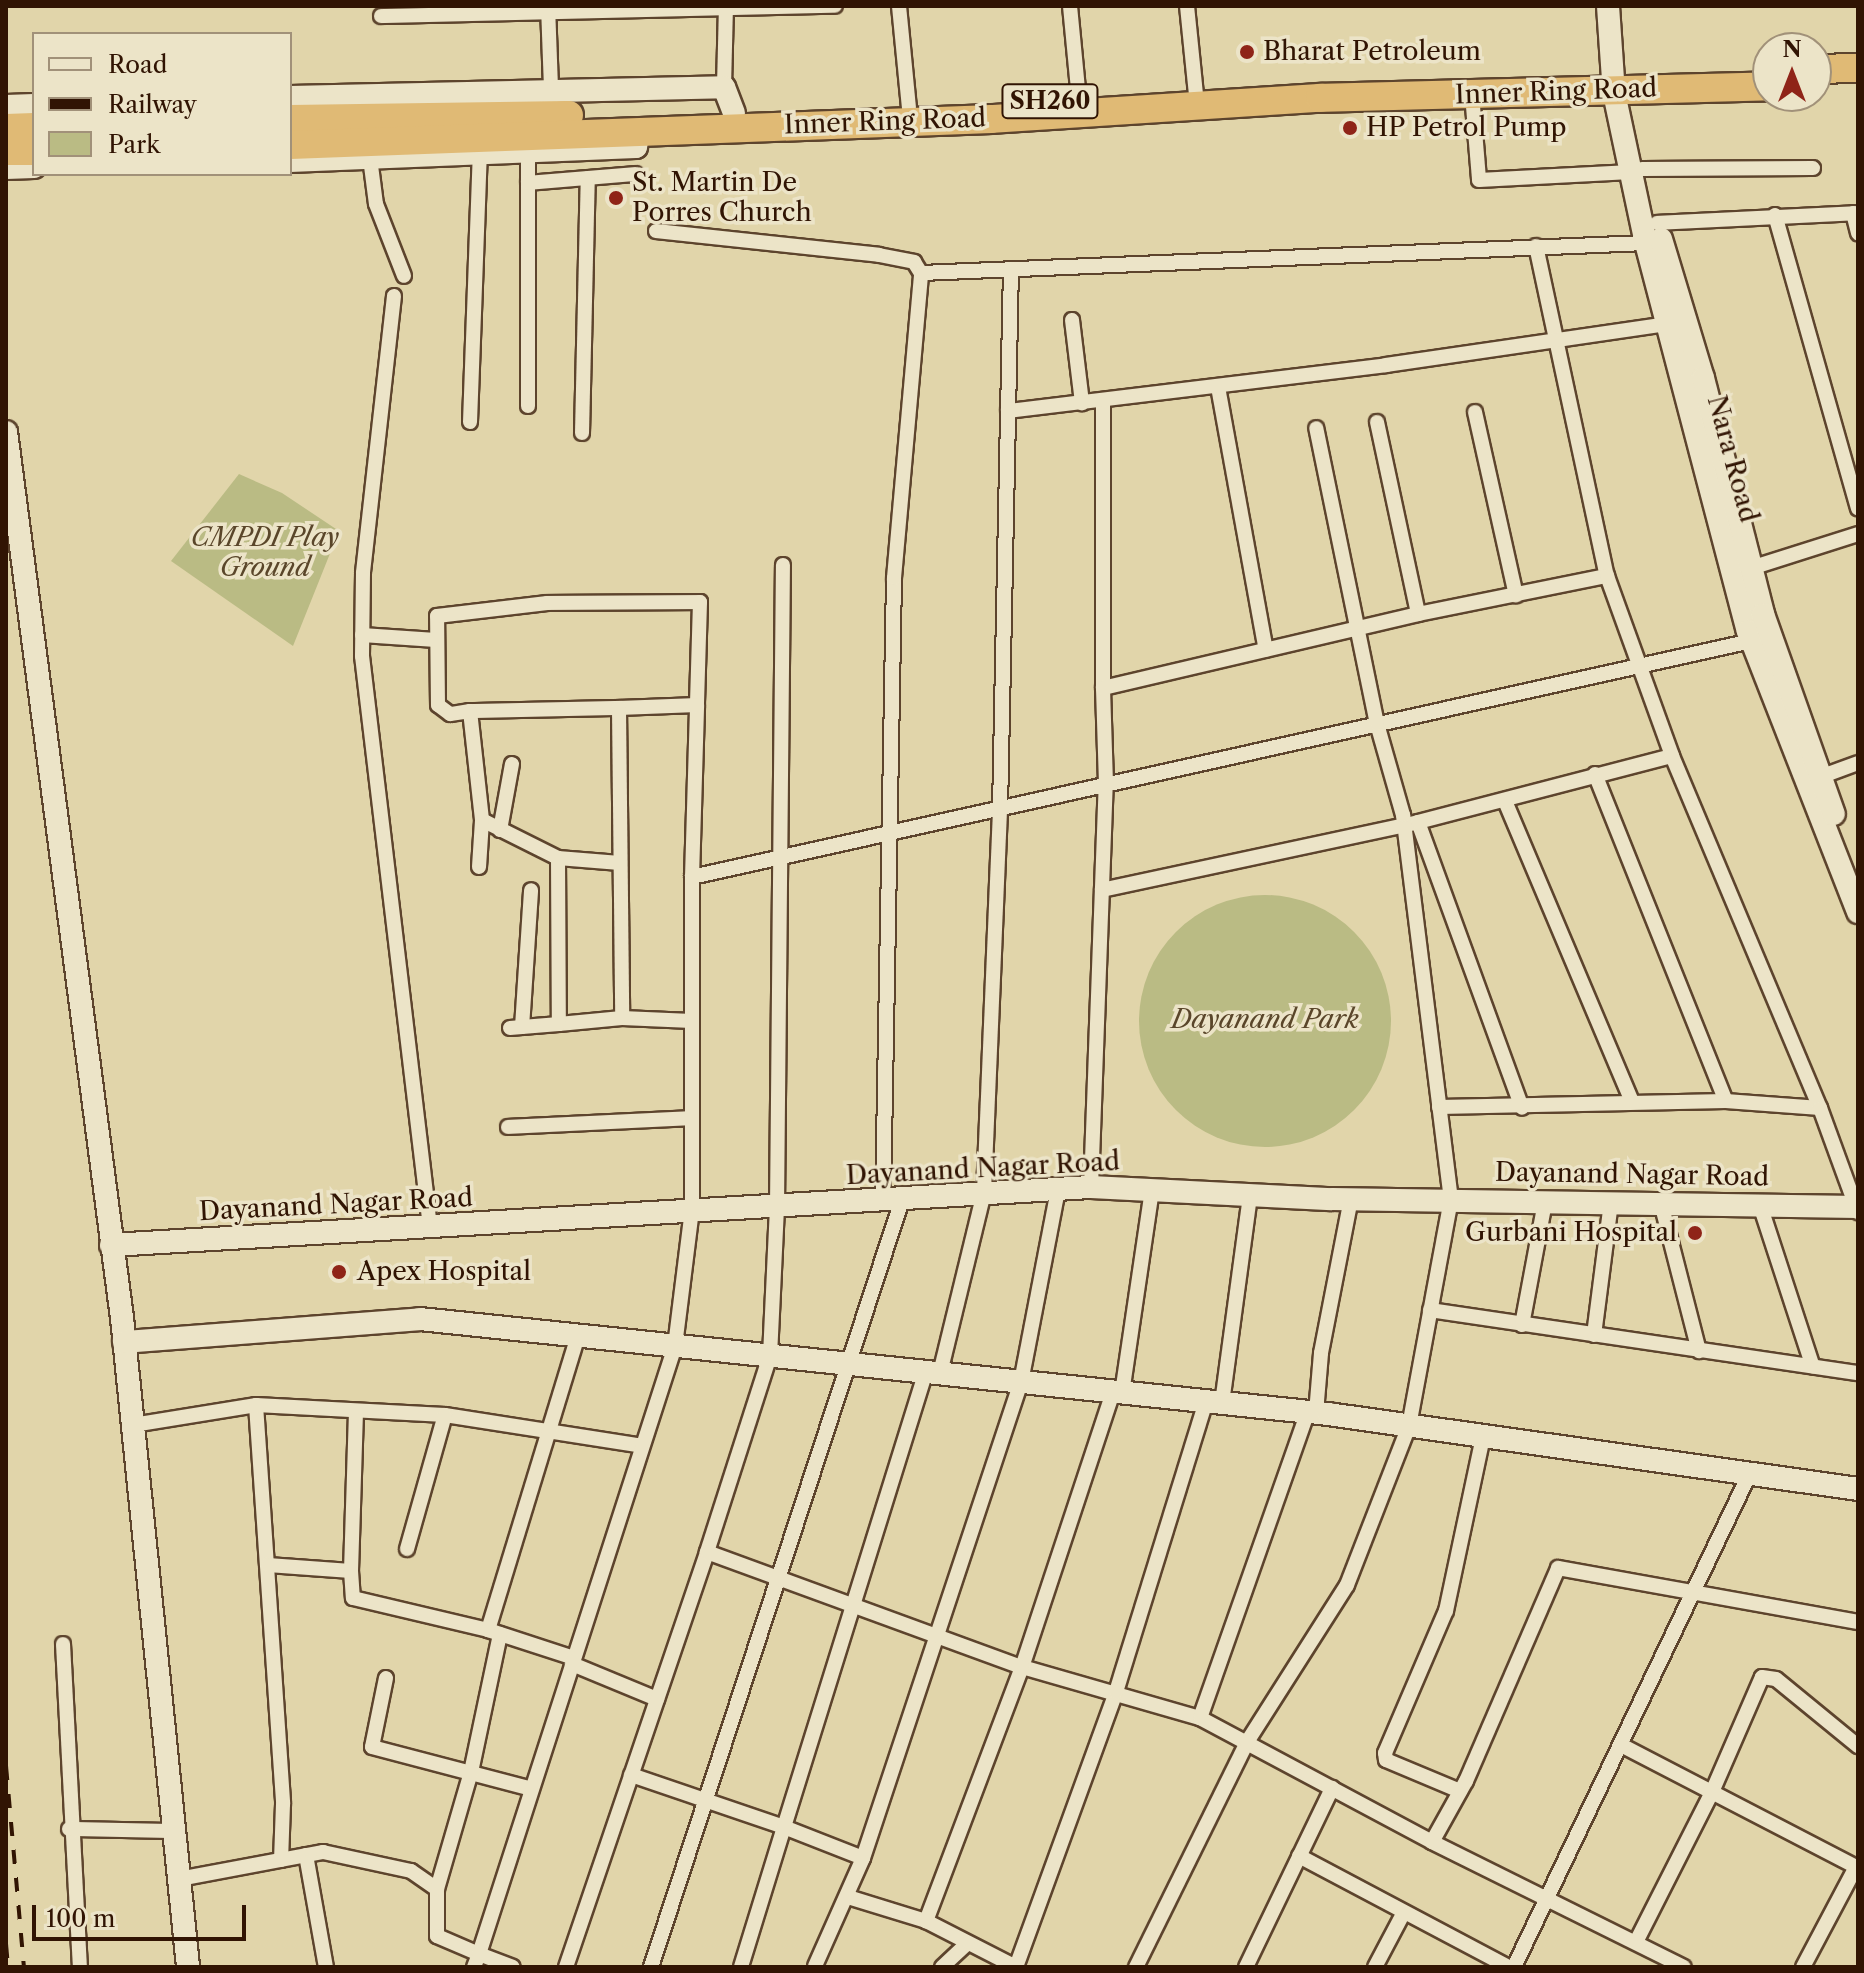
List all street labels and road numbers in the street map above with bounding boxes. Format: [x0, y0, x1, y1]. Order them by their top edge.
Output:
street label: Inner Ring Road [1454, 73, 1658, 111]
road number: SH260 [1000, 81, 1100, 121]
street label: Inner Ring Road [783, 103, 987, 141]
street label: Nara Road [1700, 392, 1764, 526]
street label: Dayanand Nagar Road [845, 1146, 1121, 1192]
street label: Dayanand Nagar Road [1494, 1157, 1770, 1193]
street label: Dayanand Nagar Road [198, 1182, 474, 1228]

